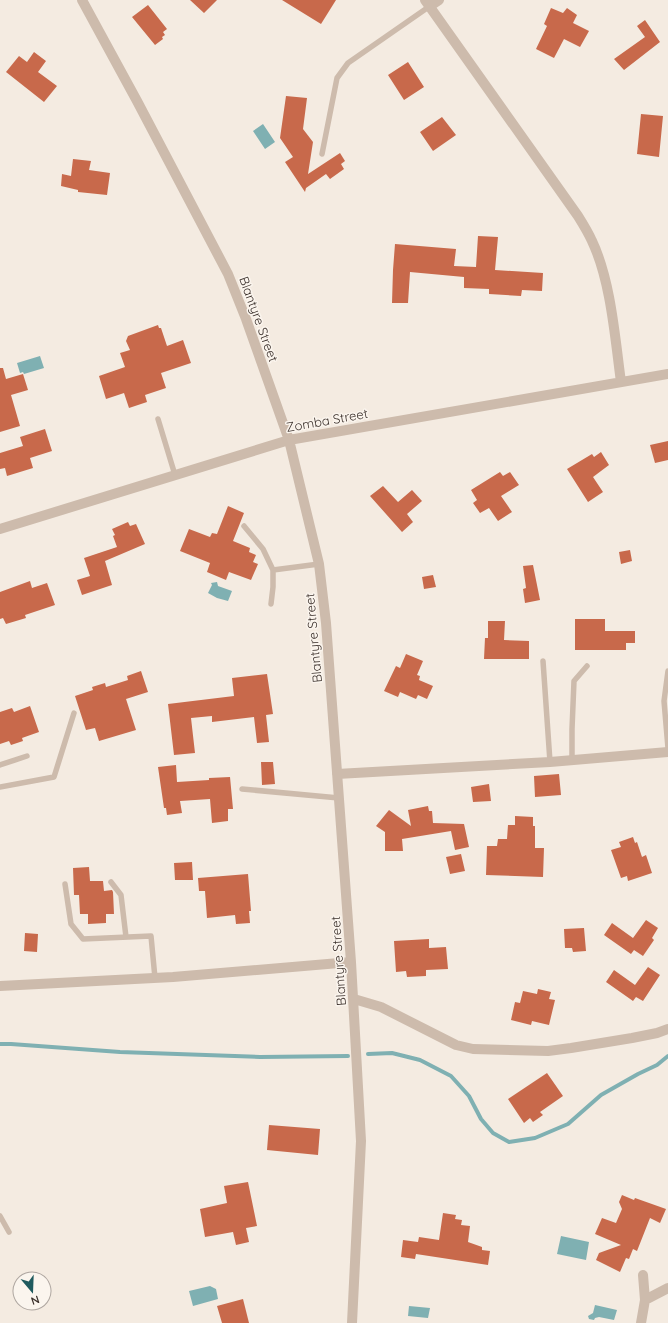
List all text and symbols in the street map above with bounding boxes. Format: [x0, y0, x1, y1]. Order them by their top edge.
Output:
street label: Blantyre Street [236, 274, 282, 364]
street label: Zomba Street [285, 405, 369, 435]
street label: Blantyre Street [301, 593, 325, 683]
street label: Blantyre Street [327, 916, 349, 1006]
north arrow [12, 1271, 52, 1311]
text: N [29, 1293, 41, 1308]

